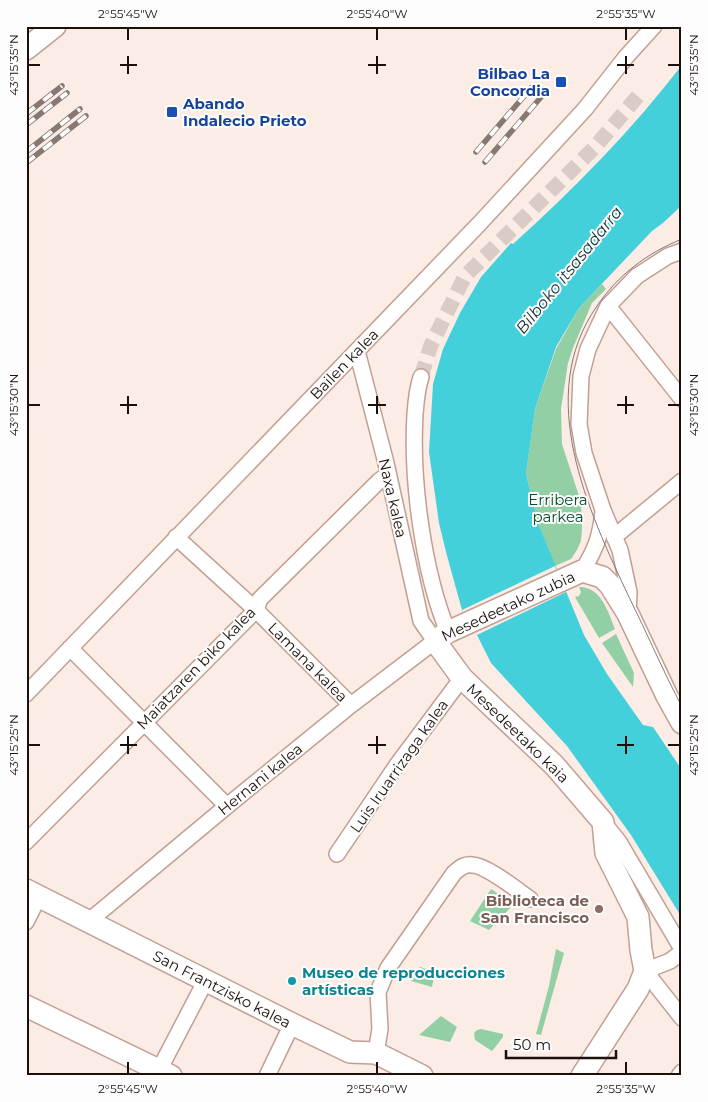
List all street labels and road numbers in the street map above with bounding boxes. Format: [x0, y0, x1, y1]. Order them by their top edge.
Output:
street label: Bailen kalea [306, 325, 382, 403]
street label: Naxa kalea [375, 456, 411, 540]
street label: Mesedeetako zubia [438, 567, 578, 645]
street label: Maiatzaren biko kalea [132, 603, 260, 733]
street label: Lamana kalea [264, 618, 352, 706]
street label: Mesedeetako kaia [463, 679, 573, 787]
street label: Luis Iruarrizaga kalea [346, 696, 452, 836]
street label: Hernani kalea [214, 739, 306, 819]
street label: San Frantzisko kalea [150, 946, 294, 1032]

